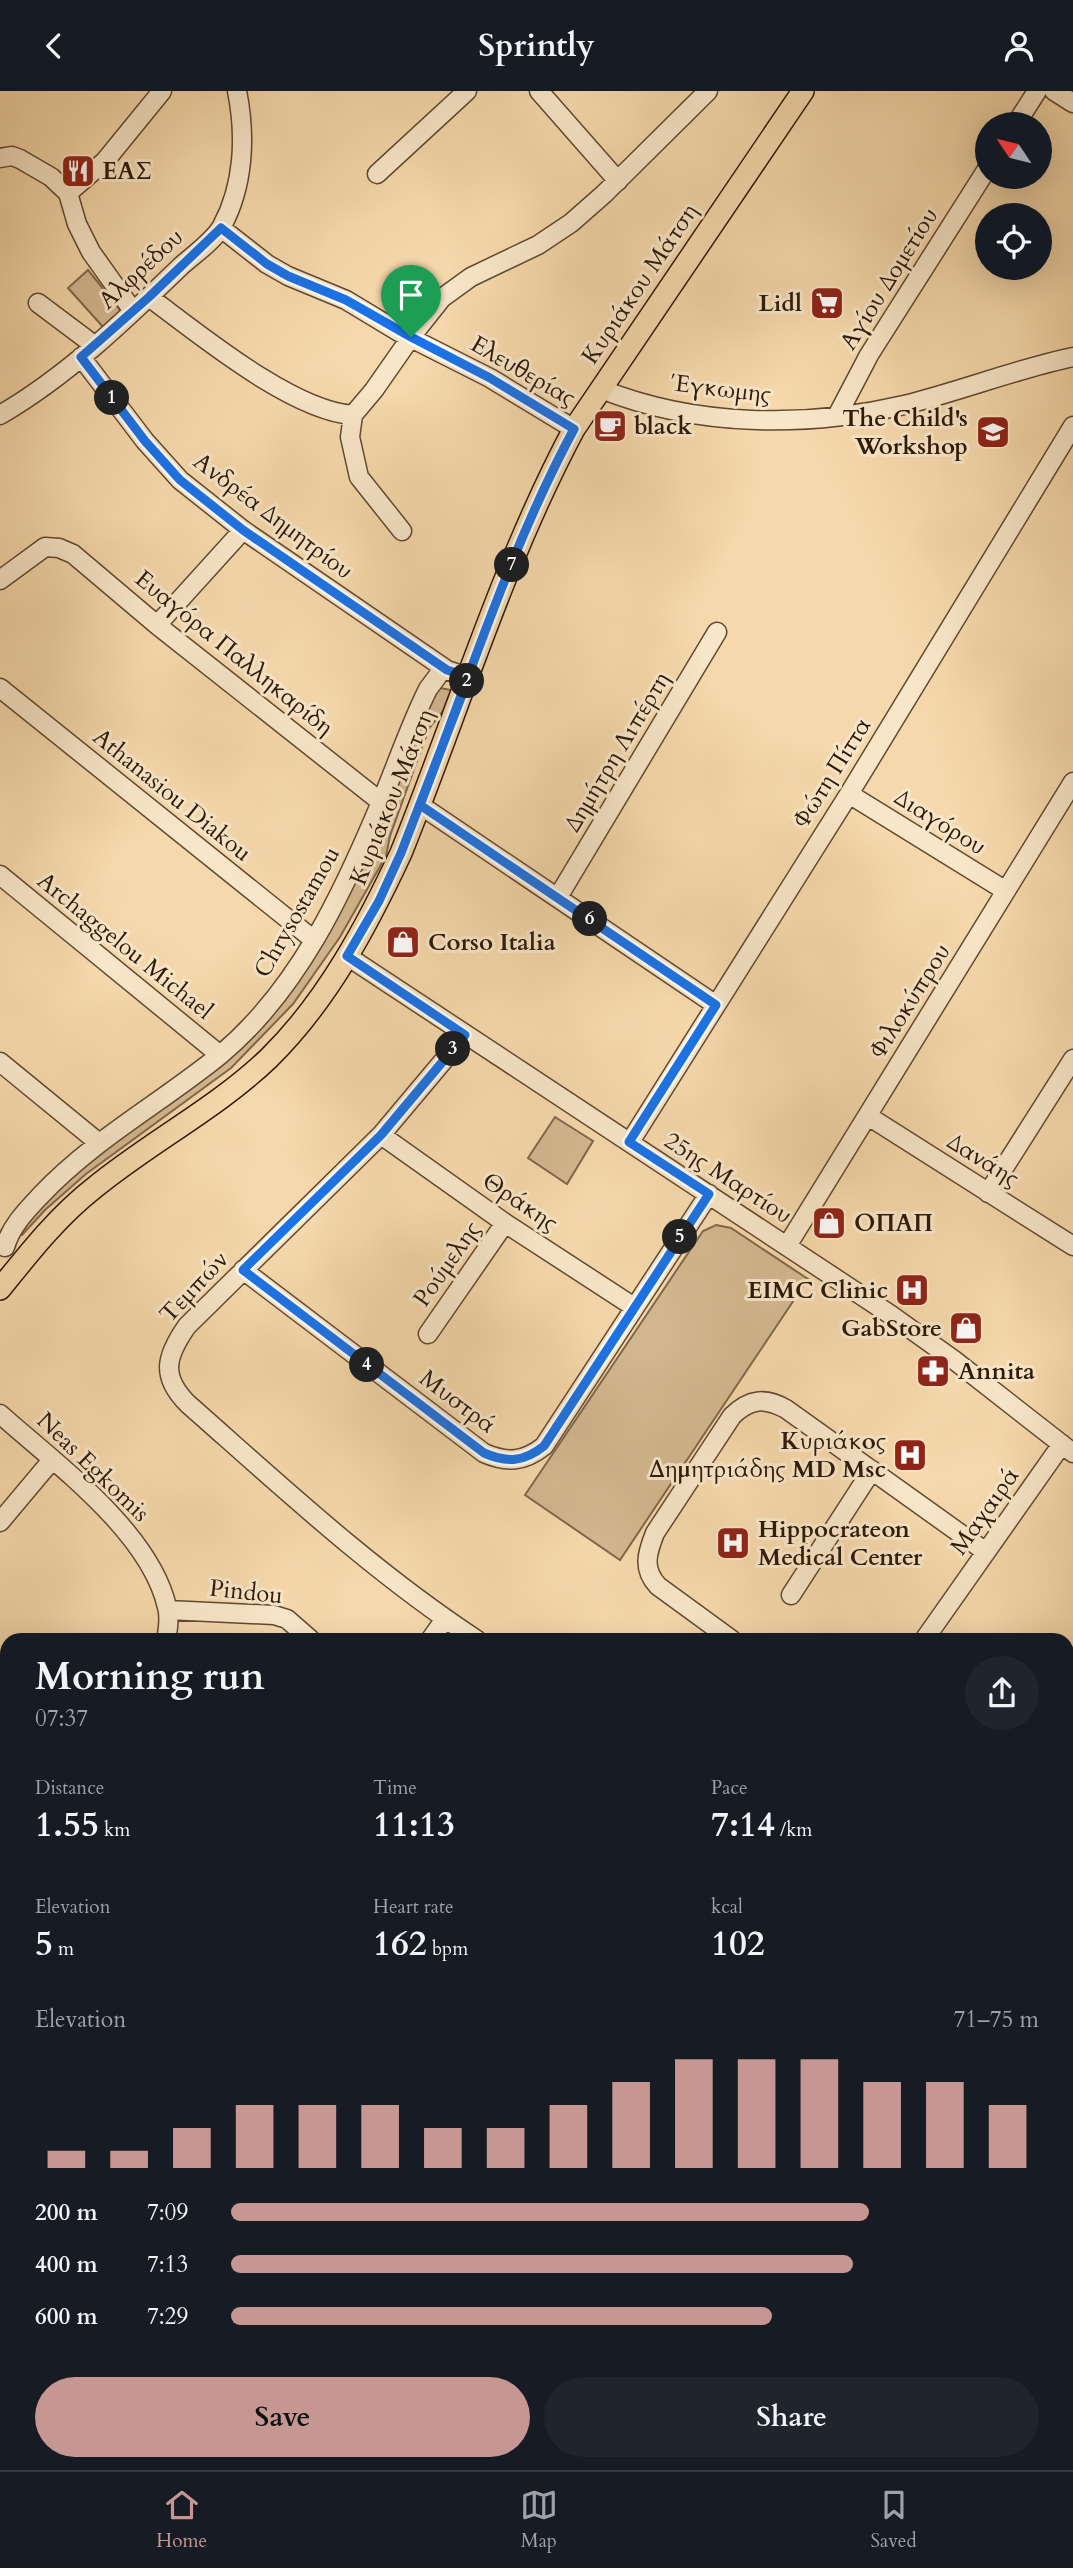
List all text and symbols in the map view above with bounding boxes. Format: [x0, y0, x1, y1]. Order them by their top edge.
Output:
text: Sprintly [478, 24, 595, 68]
icon: back [35, 27, 73, 65]
icon: person [1000, 27, 1038, 65]
north arrow [975, 112, 1052, 189]
map controls [975, 112, 1052, 280]
restaurant icon: ΕΑΣ [59, 152, 97, 190]
place label: ΕΑΣ [102, 155, 152, 188]
street label: Κυριάκου Μάτση [574, 197, 706, 371]
street label: Αγίου Δομετίου [832, 202, 946, 356]
button: locate [975, 203, 1052, 280]
street label: Αλφρέδου [91, 221, 191, 317]
pin [381, 265, 441, 337]
icon: arrive [392, 276, 430, 314]
supermarket icon: Lidl [808, 284, 846, 322]
place label: Lidl [758, 287, 802, 320]
street label: Ελευθερίας [464, 328, 582, 414]
street label: Έγκωμης [668, 366, 773, 412]
pin: 1 [94, 381, 130, 415]
text: 1 [107, 384, 116, 410]
place label: The Child's Workshop [842, 402, 968, 463]
cafe icon: black [591, 407, 629, 445]
place label: black [634, 410, 692, 443]
school or university icon: The Child's Workshop [974, 413, 1012, 451]
street label: Ανδρέα Δημητρίου [186, 445, 360, 587]
pin: 7 [494, 547, 530, 582]
text: 7 [507, 551, 516, 577]
street label: Ευαγόρα Παλληκαρίδη [128, 563, 340, 743]
pin: 2 [449, 663, 484, 699]
street label: Δημήτρη Λιπέρτη [556, 666, 678, 838]
text: 2 [462, 667, 471, 693]
street label: Κυριάκου Μάτση [342, 704, 442, 890]
street label: Φώτη Πίττα [785, 711, 879, 834]
street label: Athanasiou Diakou [86, 721, 258, 869]
street label: Διαγόρου [888, 781, 992, 863]
street label: Chrysostamou [246, 840, 348, 984]
street label: Archaggelou Michael [30, 865, 220, 1027]
pin: 6 [572, 901, 608, 937]
text: 6 [585, 905, 594, 931]
shop icon: Corso Italia [384, 923, 422, 961]
place label: Corso Italia [428, 926, 556, 959]
street label: Φιλοκύπρου [862, 937, 958, 1065]
pin: 3 [435, 1031, 470, 1067]
text: 3 [448, 1035, 457, 1061]
street label: 25ης Μαρτίου [658, 1124, 798, 1232]
street label: Δανάης [941, 1125, 1025, 1195]
street label: Θράκης [476, 1165, 564, 1239]
shop icon: ΟΠΑΠ [810, 1204, 848, 1242]
place label: ΟΠΑΠ [854, 1207, 933, 1240]
street label: Ρούμελης [405, 1215, 489, 1313]
pin: 5 [662, 1219, 698, 1255]
text: 5 [675, 1223, 684, 1249]
street label: Τεμπών [152, 1244, 236, 1330]
hospital icon: EIMC Clinic [893, 1271, 931, 1309]
place label: EIMC Clinic [747, 1274, 888, 1307]
shop icon: GabStore [947, 1309, 985, 1347]
place label: GabStore [841, 1312, 942, 1345]
pin: 4 [350, 1347, 384, 1383]
text: 4 [362, 1351, 371, 1377]
pharmacy icon: Annita [914, 1352, 952, 1390]
place label: Annita [958, 1355, 1035, 1388]
street label: Μυστρά [413, 1362, 503, 1442]
street label: Neas Egkomis [29, 1405, 157, 1529]
place label: Κυριάκος Δημητριάδης MD Msc [649, 1425, 886, 1486]
hospital icon: Κυριάκος Δημητριάδης MD Msc [891, 1436, 929, 1474]
street label: Μαχαιρά [943, 1460, 1027, 1562]
place label: Hippocrateon Medical Center [758, 1513, 923, 1574]
hospital icon: Hippocrateon Medical Center [714, 1524, 752, 1562]
street label: Pindou [208, 1572, 284, 1612]
text: Morning run [35, 1651, 265, 1703]
button: share [965, 1656, 1039, 1730]
text: 07:37 [35, 1703, 88, 1734]
text: Distance [35, 1775, 104, 1801]
text: Time [373, 1775, 417, 1801]
text: Pace [711, 1775, 748, 1801]
text: 1.55 [35, 1801, 99, 1849]
text: 11:13 [373, 1801, 455, 1849]
text: 7:14 [711, 1801, 775, 1849]
text: km [99, 1817, 130, 1843]
text: /km [775, 1817, 812, 1843]
text: Elevation [35, 1894, 110, 1920]
text: Heart rate [373, 1894, 454, 1920]
text: kcal [711, 1894, 743, 1920]
text: 5 [35, 1920, 53, 1968]
text: 162 [373, 1920, 427, 1968]
text: 102 [711, 1920, 765, 1968]
text: m [53, 1936, 74, 1962]
text: bpm [427, 1936, 468, 1962]
text: Elevation [35, 2004, 126, 2035]
text: 71–75 m [954, 2004, 1039, 2035]
text: 200 m [35, 2197, 98, 2228]
text: 7:09 [147, 2197, 188, 2228]
text: 400 m [35, 2249, 98, 2280]
text: 7:13 [147, 2249, 188, 2280]
text: 600 m [35, 2301, 98, 2332]
text: 7:29 [147, 2301, 188, 2332]
button: Save [35, 2377, 530, 2457]
button: Share [544, 2377, 1039, 2457]
tab: Home [156, 2486, 207, 2554]
tab: Map [520, 2486, 558, 2554]
tab: Saved [871, 2486, 917, 2554]

